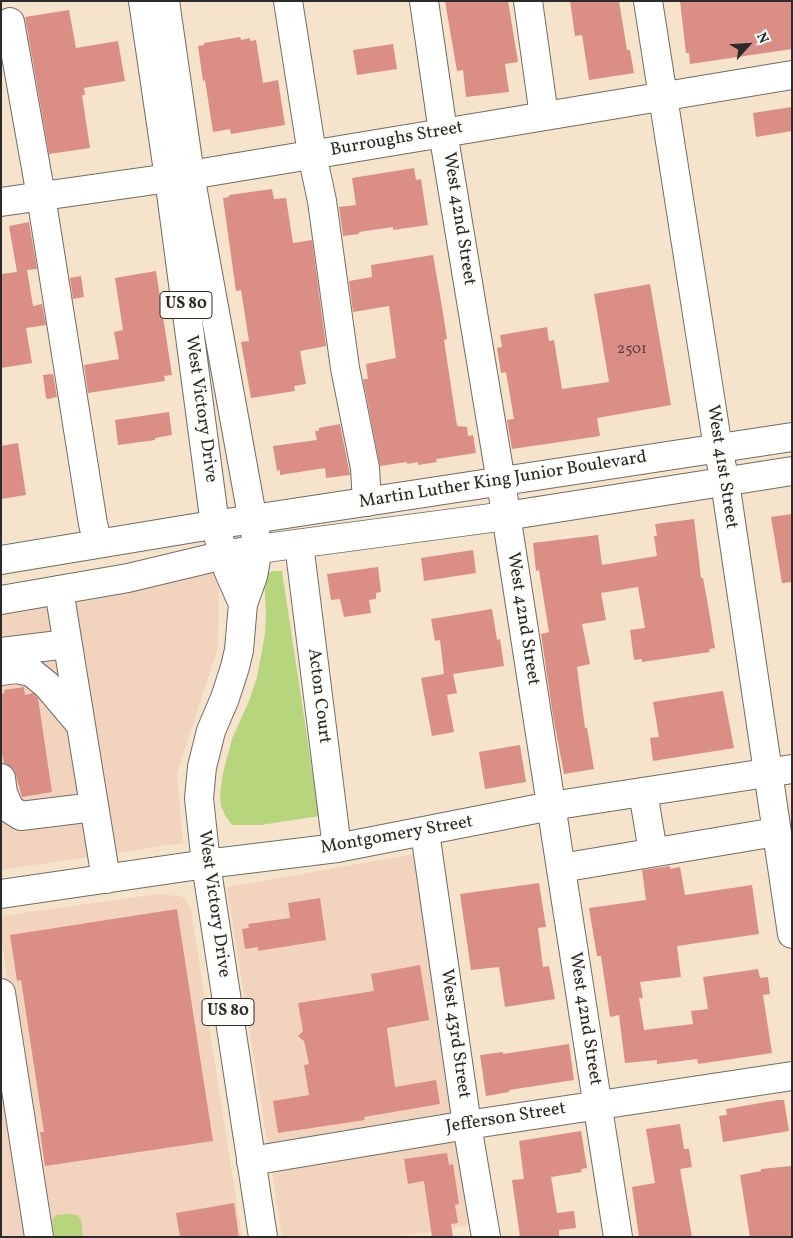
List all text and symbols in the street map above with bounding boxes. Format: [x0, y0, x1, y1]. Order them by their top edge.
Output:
north arrow [723, 20, 773, 70]
text: N [751, 29, 773, 47]
street label: Burroughs Street [329, 118, 465, 162]
street label: West 42nd Street [437, 151, 479, 287]
road number: US 80 [160, 292, 212, 318]
street label: West Victory Drive [179, 334, 221, 484]
house number: 2501 [617, 341, 647, 359]
street label: West 41st Street [701, 403, 741, 531]
street label: Martin Luther King Junior Boulevard [357, 448, 649, 514]
street label: West 42nd Street [501, 551, 543, 687]
street label: Acton Court [301, 647, 335, 745]
street label: Montgomery Street [319, 812, 475, 860]
street label: West Victory Drive [192, 829, 234, 979]
street label: West 42nd Street [563, 951, 605, 1087]
street label: West 43rd Street [434, 968, 474, 1100]
road number: US 80 [202, 999, 254, 1026]
street label: Jefferson Street [444, 1099, 568, 1139]

